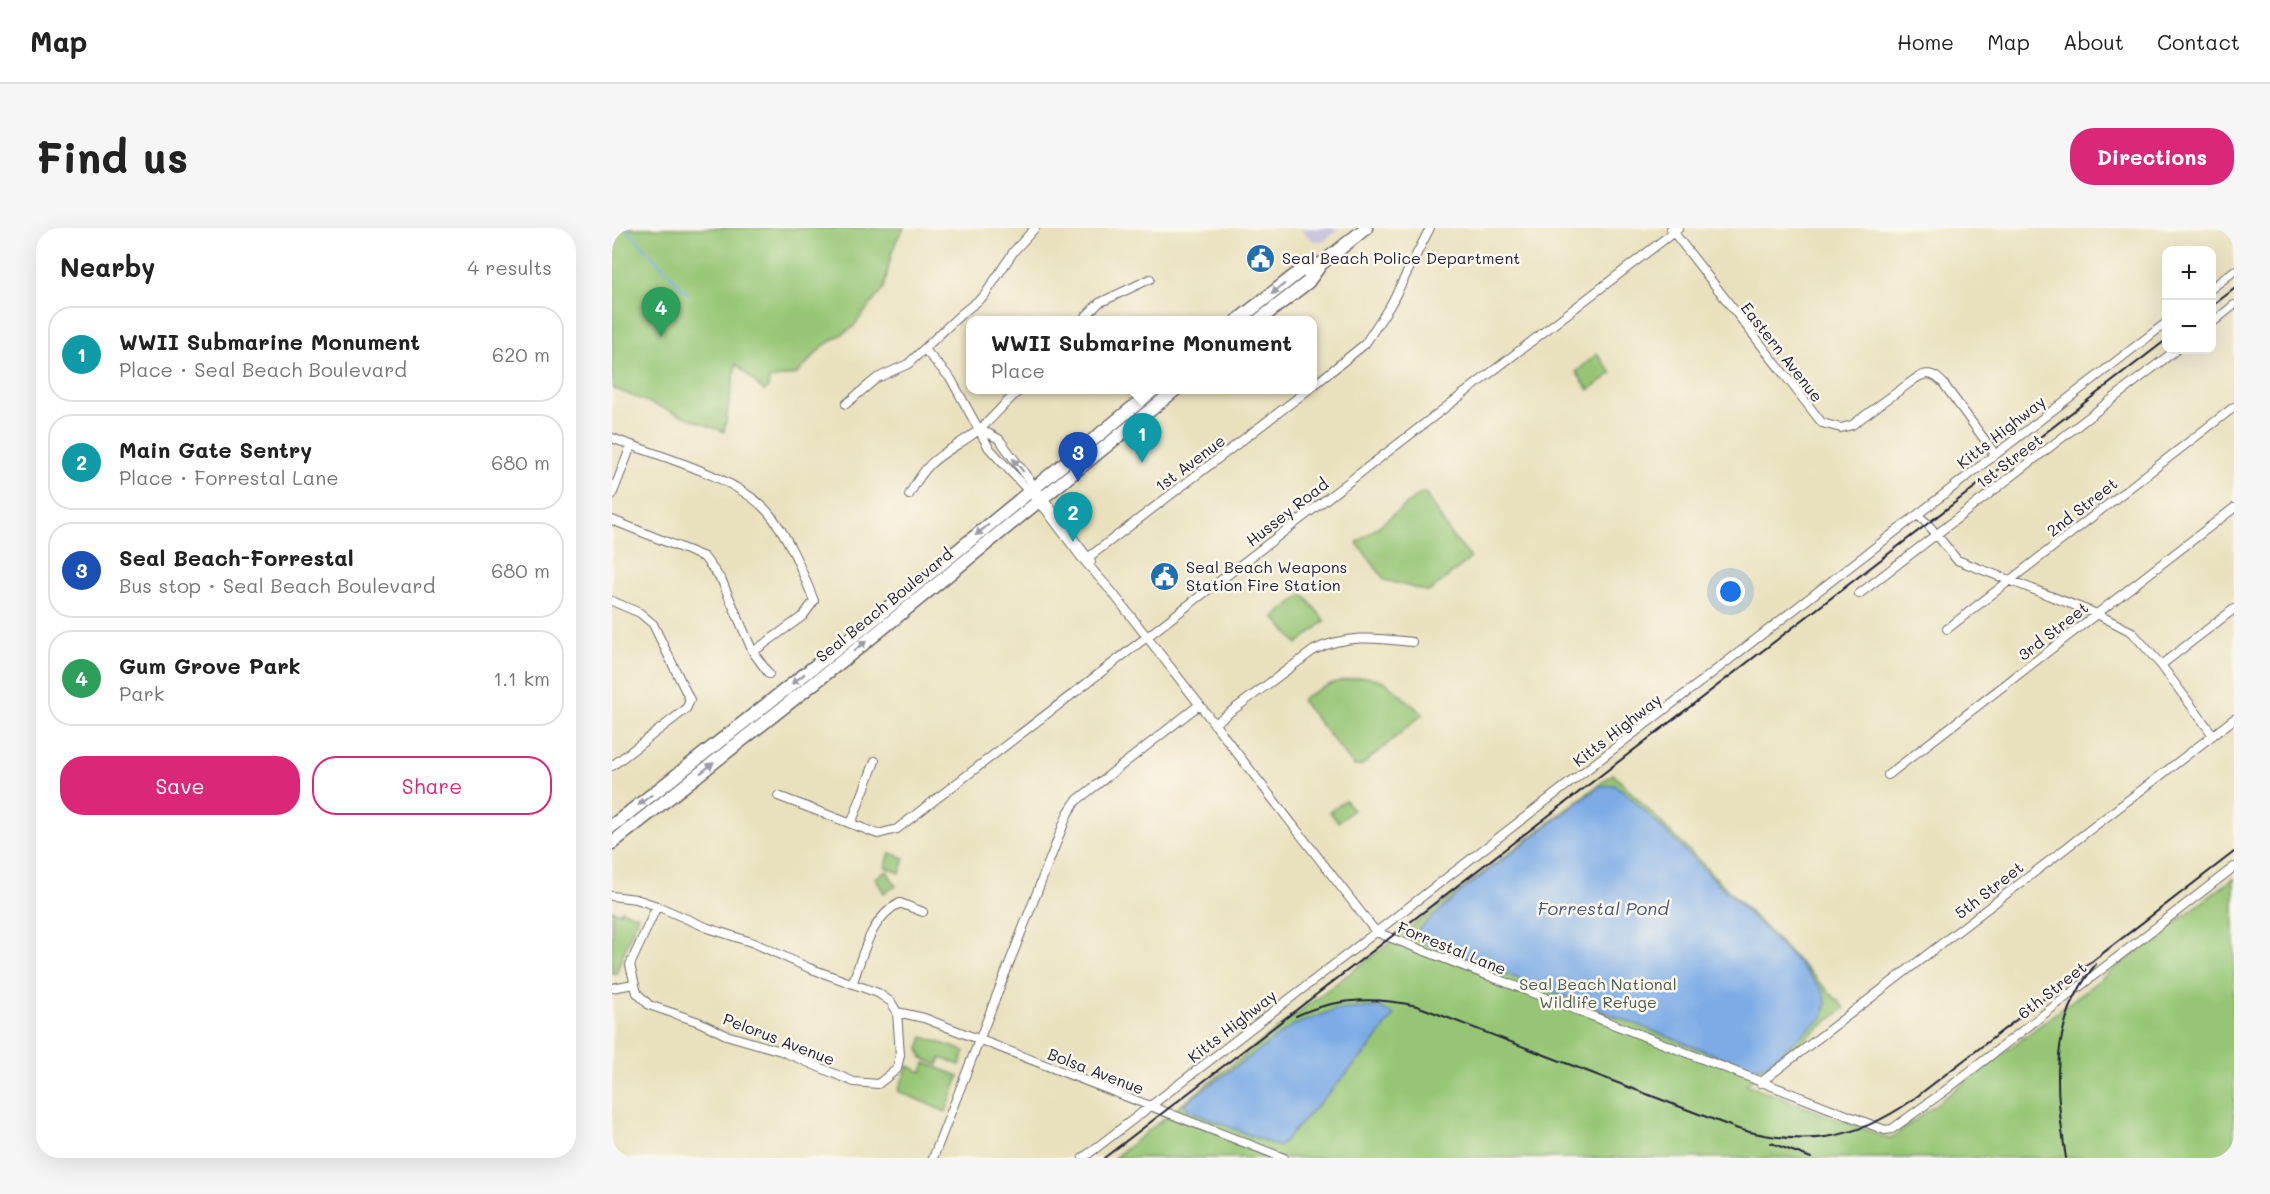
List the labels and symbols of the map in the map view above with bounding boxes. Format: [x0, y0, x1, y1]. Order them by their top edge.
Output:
public building icon: Seal Beach Police Department [1245, 242, 1277, 274]
place label: Seal Beach Police Department [1282, 247, 1520, 268]
one-way arrow [1270, 282, 1286, 295]
pin: 4 [641, 288, 680, 337]
street label: Eastern Avenue [1737, 297, 1828, 406]
street label: Kitts Highway [1952, 390, 2049, 473]
pin: 1 [1122, 414, 1162, 463]
street label: 1st Avenue [1150, 429, 1229, 496]
street label: 1st Street [1971, 429, 2046, 492]
pin: 3 [1058, 432, 1098, 482]
one-way arrow [1012, 457, 1025, 473]
street label: 2nd Street [2042, 472, 2121, 541]
street label: Hussey Road [1241, 473, 1332, 550]
pin: 2 [1054, 492, 1092, 542]
one-way arrow [974, 524, 990, 537]
street label: Seal Beach Boulevard [811, 543, 956, 666]
place label: Seal Beach Weapons Station Fire Station [1186, 556, 1347, 595]
public building icon: Seal Beach Weapons Station Fire Station [1149, 560, 1181, 592]
your location [1716, 577, 1745, 606]
street label: 3rd Street [2013, 597, 2092, 665]
one-way arrow [852, 640, 868, 653]
one-way arrow [790, 673, 806, 686]
street label: Kitts Highway [1568, 688, 1665, 771]
one-way arrow [699, 761, 715, 774]
one-way arrow [637, 794, 653, 807]
street label: 5th Street [1950, 856, 2027, 923]
water label: Forrestal Pond [1537, 896, 1670, 920]
street label: Forrestal Lane [1395, 916, 1510, 979]
street label: 6th Street [2013, 956, 2090, 1023]
park label: Seal Beach National Wildlife Refuge [1519, 973, 1677, 1012]
street label: Kitts Highway [1183, 984, 1280, 1067]
street label: Pelorus Avenue [720, 1008, 838, 1070]
street label: Bolsa Avenue [1045, 1043, 1147, 1099]

